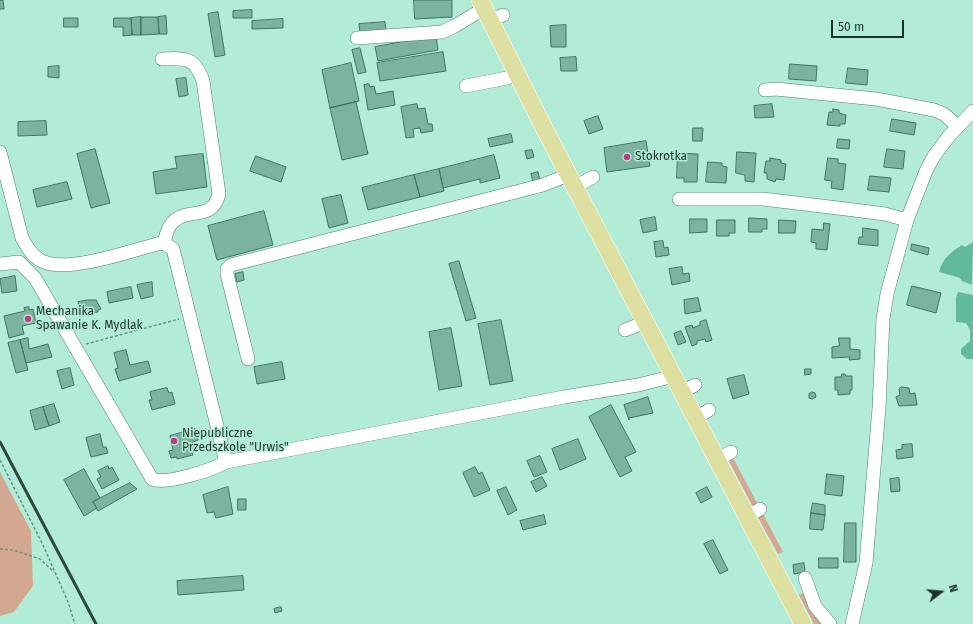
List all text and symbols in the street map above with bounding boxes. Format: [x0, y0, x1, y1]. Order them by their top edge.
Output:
scale bar [833, 12, 906, 38]
text: 50 m [838, 20, 864, 34]
place label: Stokrotka [635, 150, 687, 164]
marker: Stokrotka [622, 152, 632, 162]
place label: Mechanika Spawanie K. Mydlak [36, 305, 143, 333]
marker: Mechanika Spawanie K. Mydlak [23, 314, 33, 324]
place label: Niepubliczne Przedszkole "Urwis" [182, 427, 289, 455]
marker: Niepubliczne Przedszkole "Urwis" [169, 436, 179, 446]
north arrow [921, 572, 961, 612]
text: N [946, 583, 960, 594]

